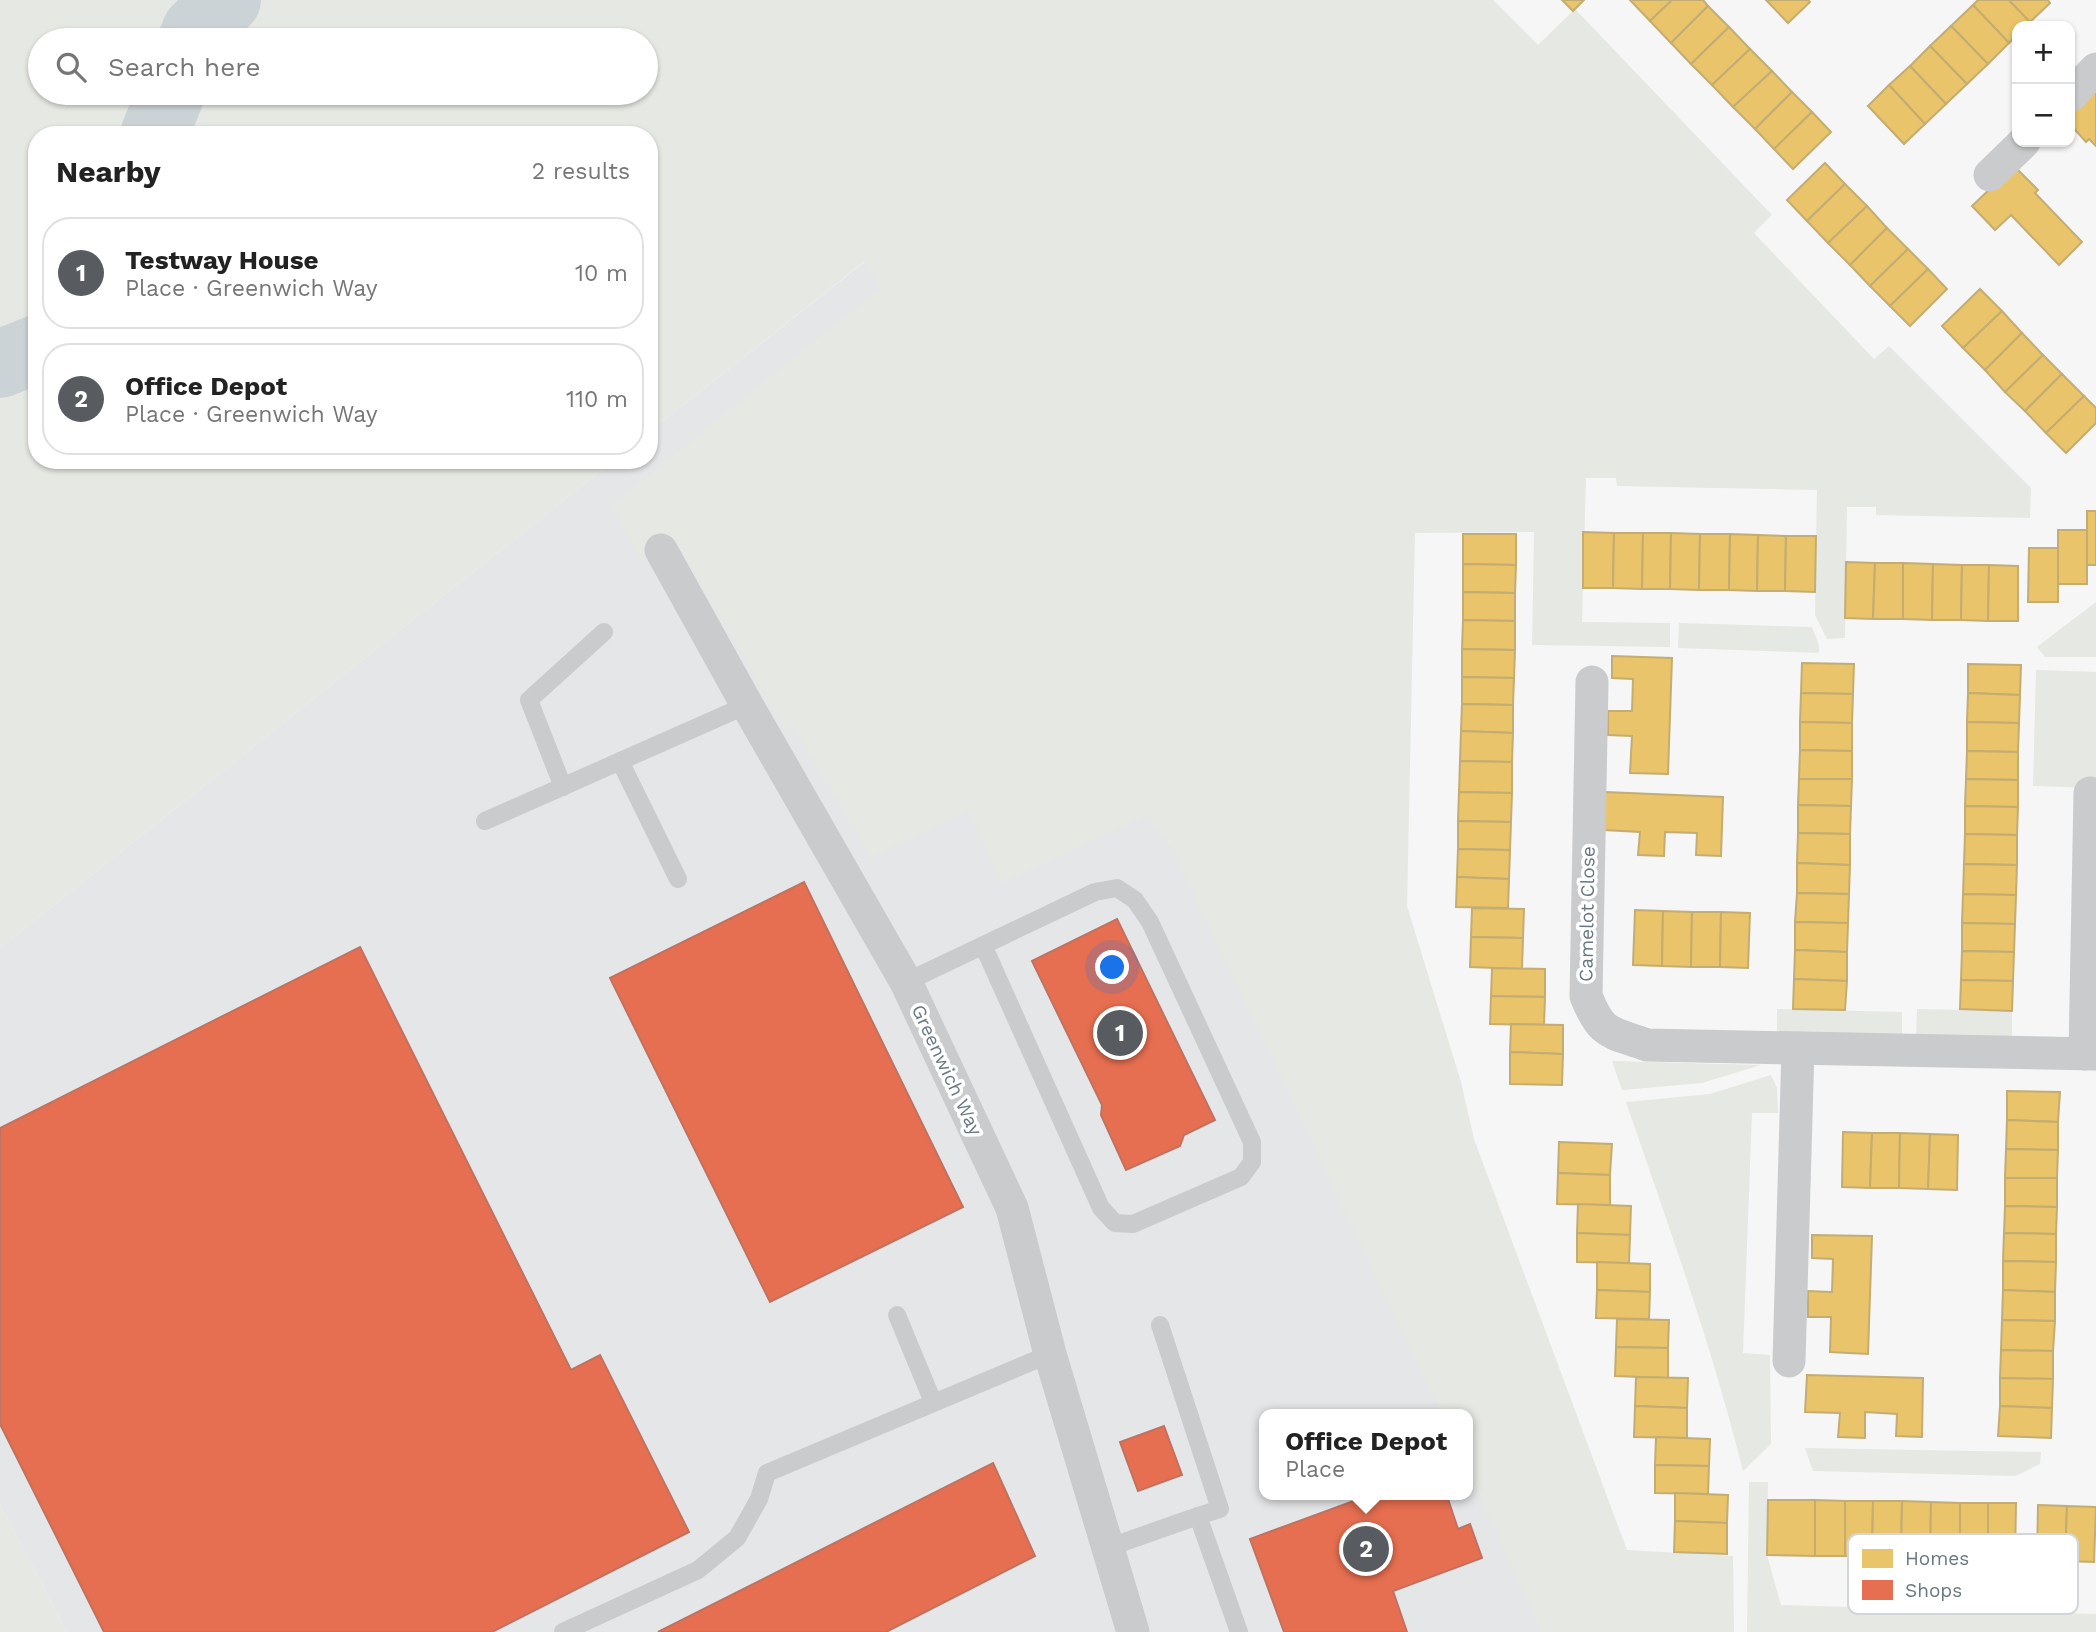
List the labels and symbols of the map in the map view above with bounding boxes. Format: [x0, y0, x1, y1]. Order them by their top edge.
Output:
street label: Camelot Close [1574, 846, 1600, 982]
your location [1095, 950, 1129, 984]
street label: Greenwich Way [907, 1001, 987, 1139]
pin: 1 [1097, 1007, 1143, 1059]
pin: 2 [1343, 1523, 1389, 1575]
legend [1848, 1534, 2078, 1614]
text: Homes [1905, 1547, 1969, 1570]
text: Shops [1905, 1579, 1962, 1602]

